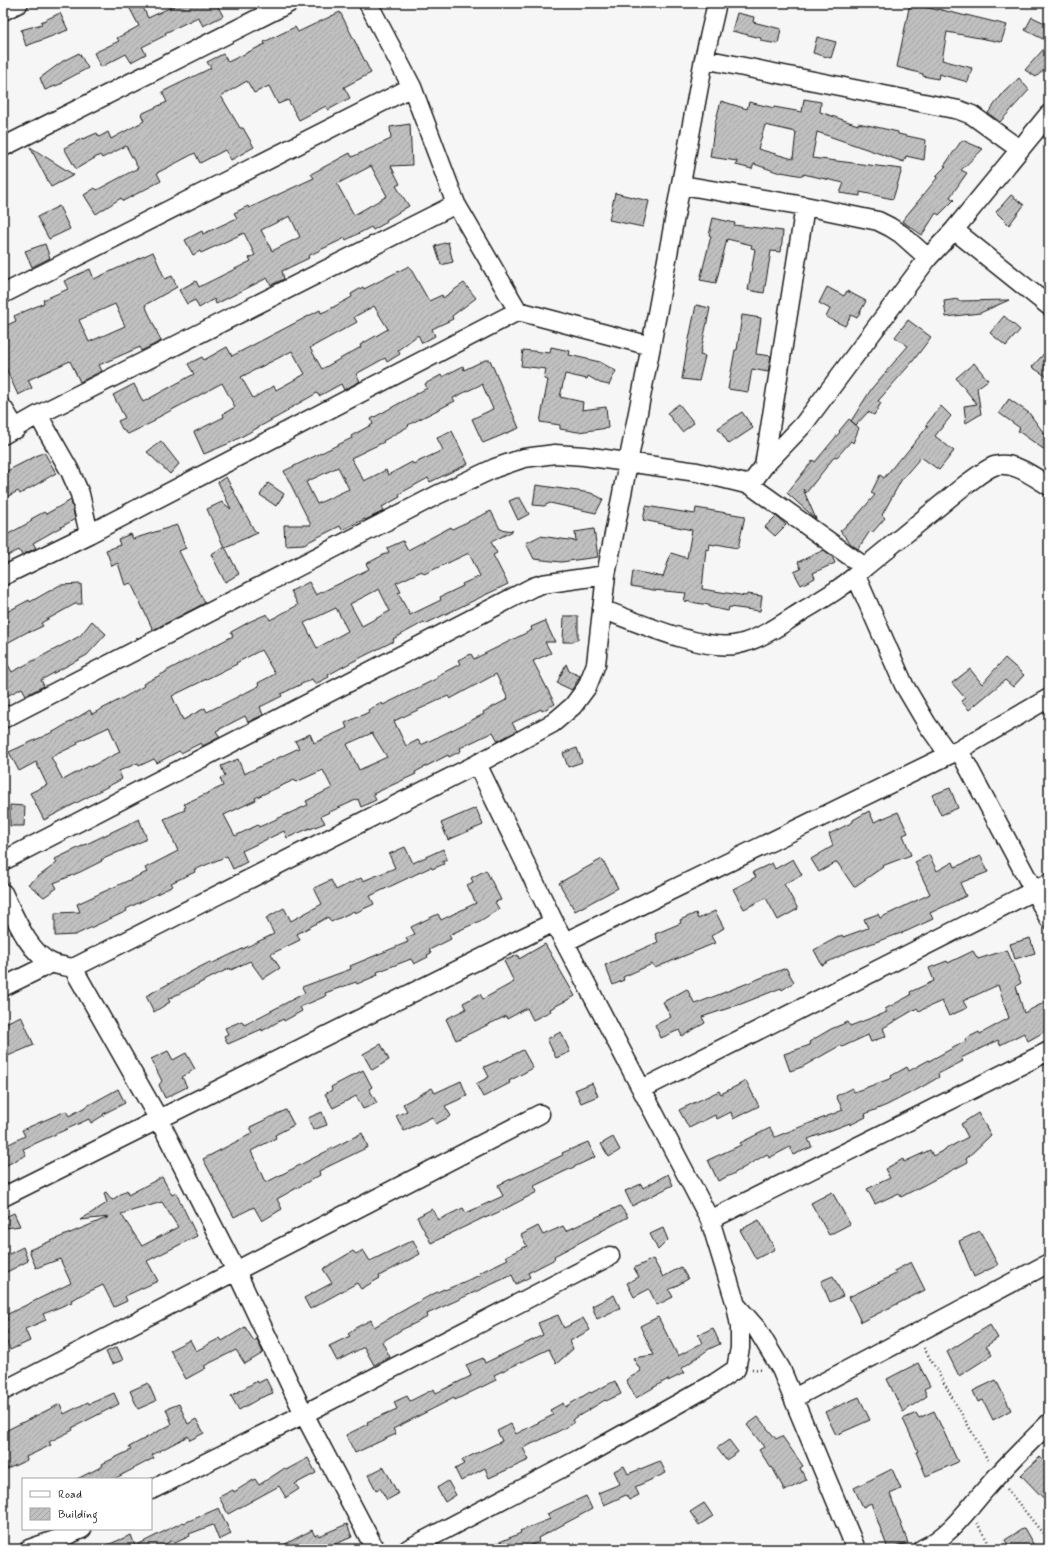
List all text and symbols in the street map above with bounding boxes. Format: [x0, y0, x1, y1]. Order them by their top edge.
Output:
legend [22, 1478, 152, 1530]
text: Road [58, 1487, 82, 1503]
text: Building [58, 1507, 98, 1524]

